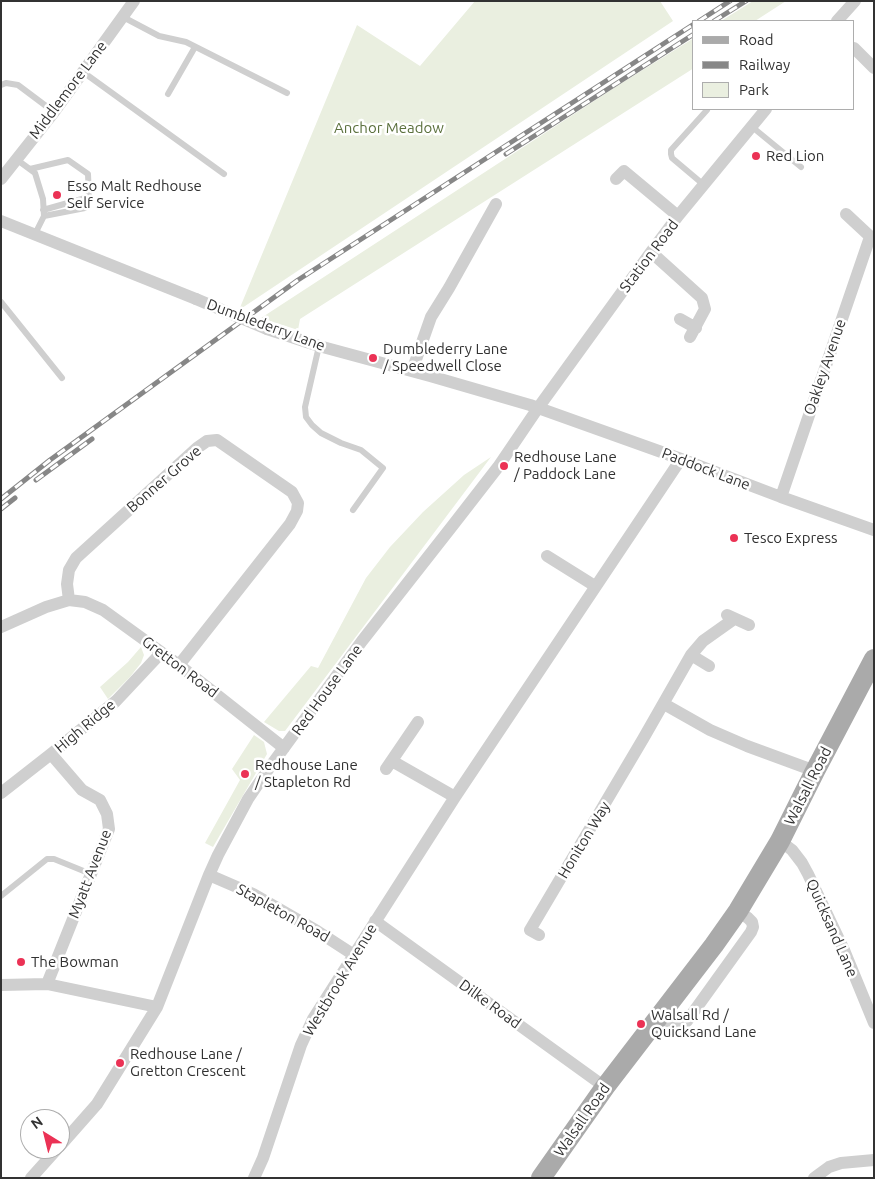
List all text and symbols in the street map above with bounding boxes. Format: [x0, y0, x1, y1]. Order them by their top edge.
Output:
legend [692, 20, 855, 110]
text: Road [739, 31, 774, 48]
street label: Middlemore Lane [25, 38, 111, 142]
text: Railway [739, 56, 790, 73]
text: Park [739, 81, 769, 98]
park label: Anchor Meadow [334, 119, 444, 137]
place label: Red Lion [766, 147, 824, 165]
marker: Red Lion [750, 150, 762, 162]
place label: Esso Malt Redhouse Self Service [67, 177, 202, 212]
marker: Esso Malt Redhouse Self Service [51, 189, 63, 201]
street label: Station Road [616, 216, 682, 296]
street label: Dumblederry Lane [204, 295, 328, 355]
street label: Oakley Avenue [800, 317, 850, 417]
place label: Dumblederry Lane / Speedwell Close [383, 340, 508, 375]
marker: Dumblederry Lane / Speedwell Close [367, 352, 379, 364]
street label: Bonner Grove [123, 442, 205, 516]
street label: Paddock Lane [659, 444, 753, 494]
place label: Redhouse Lane / Paddock Lane [514, 448, 617, 483]
marker: Redhouse Lane / Paddock Lane [498, 460, 510, 472]
place label: Tesco Express [744, 529, 837, 547]
marker: Tesco Express [728, 532, 740, 544]
street label: Gretton Road [138, 632, 222, 702]
street label: Red House Lane [288, 641, 366, 739]
street label: High Ridge [51, 696, 119, 756]
street label: Walsall Road [781, 744, 835, 828]
place label: Redhouse Lane / Stapleton Rd [255, 756, 358, 791]
marker: Redhouse Lane / Stapleton Rd [239, 768, 251, 780]
street label: Honiton Way [554, 798, 614, 882]
street label: Myatt Avenue [65, 827, 115, 921]
street label: Quicksand Lane [802, 876, 862, 980]
street label: Stapleton Road [233, 880, 333, 946]
street label: Westbrook Avenue [299, 921, 381, 1039]
place label: The Bowman [31, 953, 119, 971]
marker: The Bowman [15, 956, 27, 968]
street label: Dilke Road [456, 976, 524, 1032]
place label: Walsall Rd / Quicksand Lane [651, 1006, 757, 1041]
marker: Walsall Rd / Quicksand Lane [635, 1018, 647, 1030]
place label: Redhouse Lane / Gretton Crescent [130, 1045, 246, 1080]
marker: Redhouse Lane / Gretton Crescent [114, 1057, 126, 1069]
street label: Walsall Road [550, 1080, 614, 1160]
north arrow [20, 1109, 70, 1159]
text: N [28, 1113, 46, 1132]

